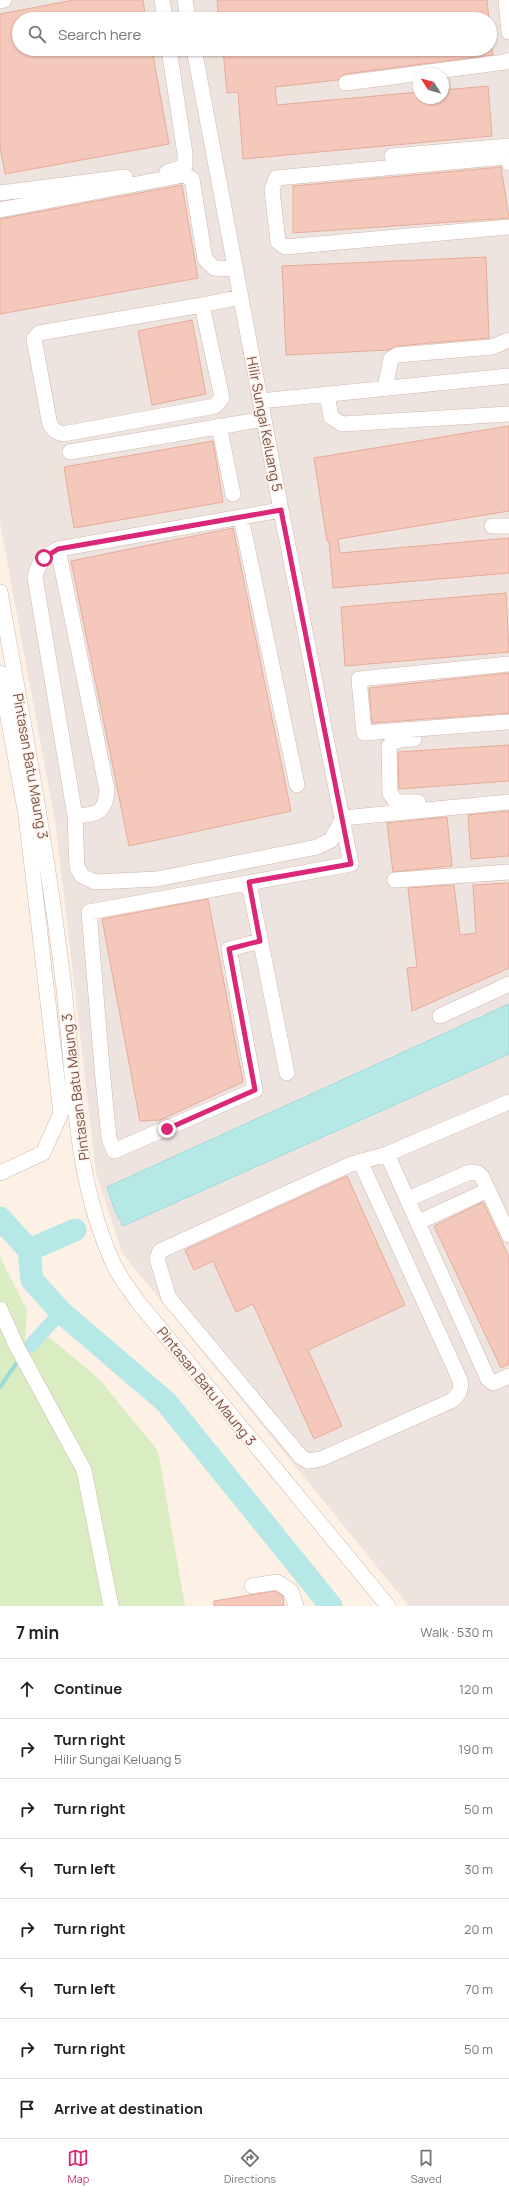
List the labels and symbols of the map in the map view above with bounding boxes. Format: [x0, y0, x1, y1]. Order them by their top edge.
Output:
north arrow [413, 68, 449, 104]
street label: Hilir Sungai Keluang 5 [243, 355, 287, 493]
route start [35, 549, 53, 567]
street label: Pintasan Batu Maung 3 [9, 692, 53, 840]
street label: Pintasan Batu Maung 3 [57, 1013, 93, 1161]
route end [158, 1120, 176, 1138]
street label: Pintasan Batu Maung 3 [153, 1323, 261, 1449]

